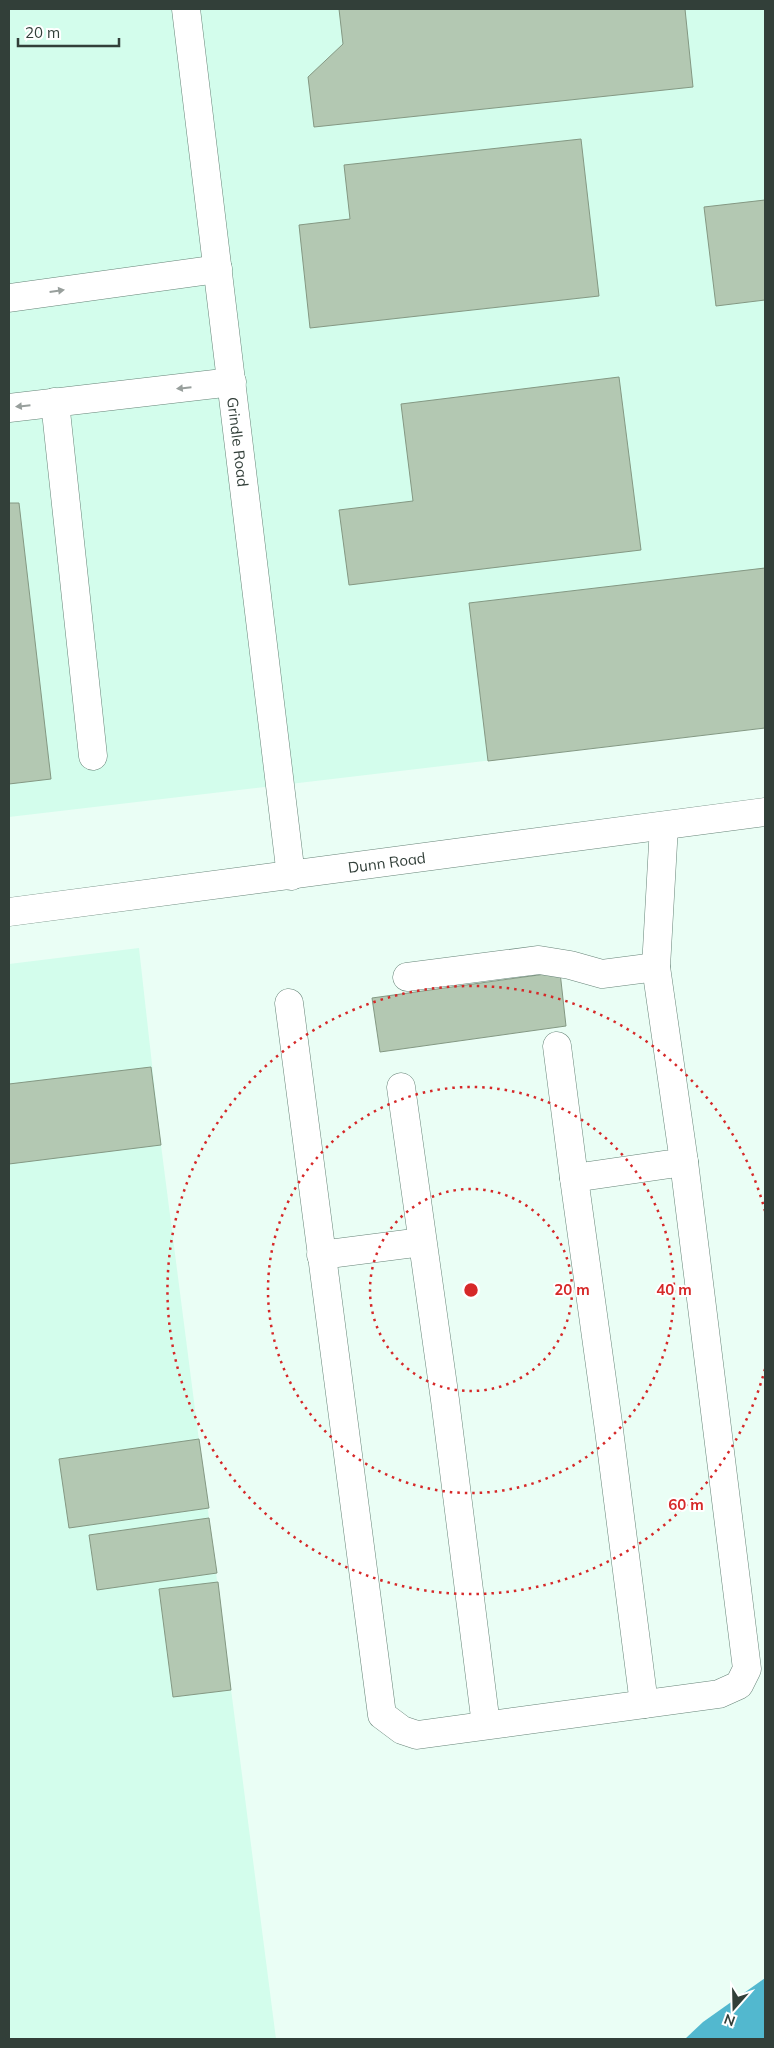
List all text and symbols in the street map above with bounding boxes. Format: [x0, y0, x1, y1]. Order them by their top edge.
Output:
scale bar [18, 15, 119, 47]
text: 20 m [25, 23, 60, 42]
one-way arrow [49, 287, 65, 295]
one-way arrow [176, 384, 192, 392]
street label: Grindle Road [224, 396, 253, 488]
one-way arrow [14, 402, 30, 410]
street label: Dunn Road [347, 847, 427, 877]
text: 20 m [554, 1280, 590, 1299]
text: 40 m [656, 1280, 692, 1299]
centre of rings [462, 1281, 480, 1299]
text: 60 m [668, 1495, 704, 1514]
north arrow [709, 1983, 759, 2033]
text: N [722, 2010, 738, 2030]

